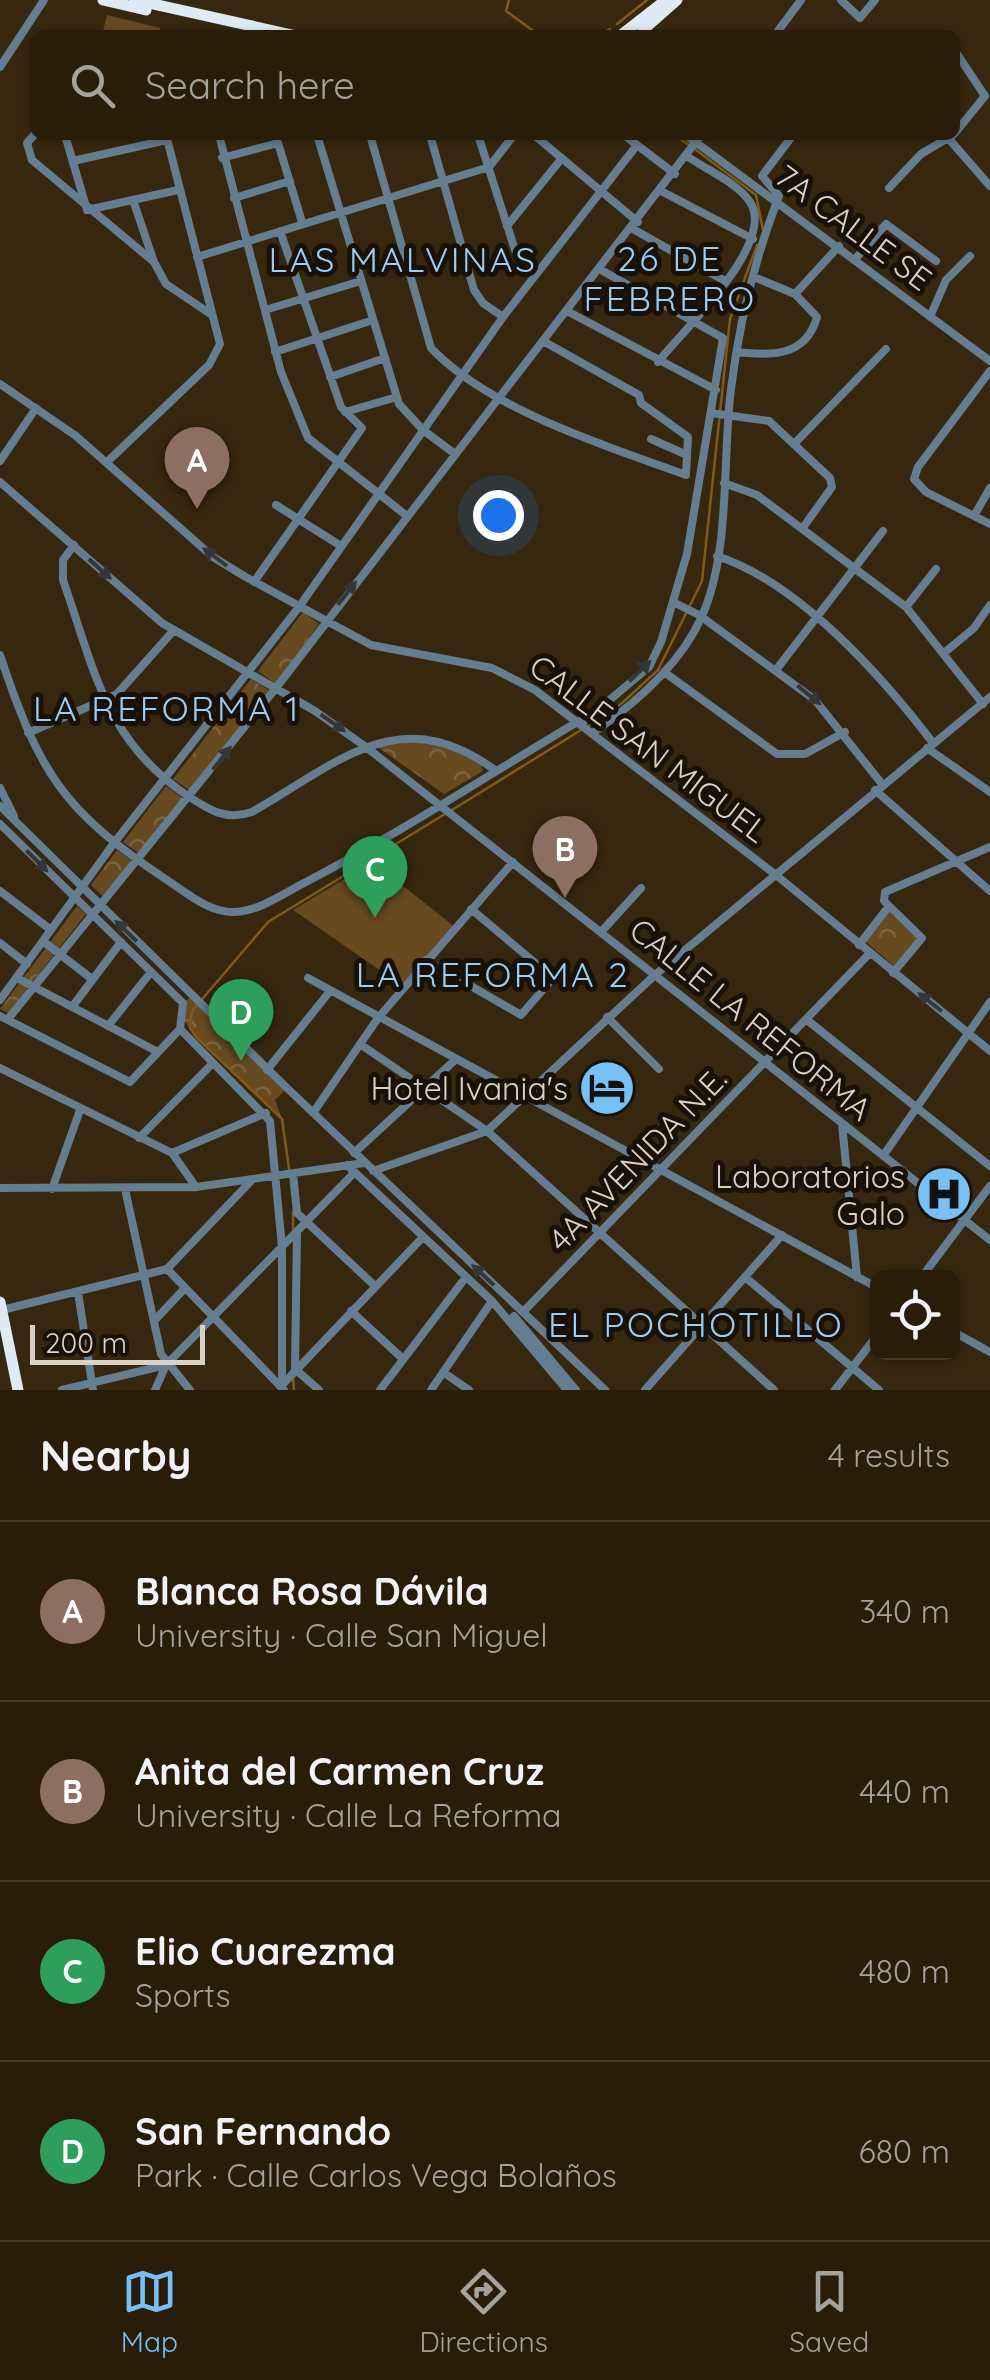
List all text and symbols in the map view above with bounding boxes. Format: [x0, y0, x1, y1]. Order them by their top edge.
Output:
search box [30, 30, 960, 140]
icon: search [65, 58, 120, 113]
text: Search here [145, 61, 355, 109]
street label: 7A CALLE SE [768, 155, 940, 299]
district label: 26 DE FEBRERO [583, 236, 757, 320]
district label: LAS MALVINAS [269, 237, 537, 281]
pin: A [164, 426, 230, 509]
your location [473, 490, 524, 541]
one-way arrow [202, 547, 228, 567]
one-way arrow [87, 557, 112, 579]
one-way arrow [336, 581, 357, 606]
street label: CALLE SAN MIGUEL [522, 645, 776, 851]
one-way arrow [628, 660, 652, 683]
one-way arrow [796, 684, 821, 706]
district label: LA REFORMA 1 [33, 686, 301, 730]
one-way arrow [320, 713, 346, 732]
one-way arrow [211, 745, 231, 771]
pin: B [532, 816, 598, 898]
pin: C [342, 836, 408, 918]
one-way arrow [25, 848, 49, 872]
street label: CALLE LA REFORMA [622, 909, 880, 1129]
one-way arrow [115, 920, 139, 943]
district label: LA REFORMA 2 [356, 952, 630, 996]
pin: D [208, 978, 274, 1061]
one-way arrow [917, 992, 942, 1013]
hotel icon: Hotel Ivania's [577, 1058, 637, 1118]
street label: 4A AVENIDA N.E. [539, 1059, 735, 1259]
place label: Hotel Ivania's [371, 1068, 568, 1108]
place label: Laboratorios Galo [715, 1156, 905, 1233]
hospital icon: Laboratorios Galo [914, 1164, 974, 1224]
one-way arrow [471, 1264, 495, 1287]
map controls [870, 1270, 960, 1360]
button: locate [870, 1270, 960, 1360]
district label: EL POCHOTILLO [548, 1302, 844, 1346]
scale bar [30, 1320, 205, 1364]
text: 200 m [45, 1325, 127, 1360]
text: Nearby [40, 1429, 191, 1482]
text: 4 results [828, 1435, 950, 1475]
text: Blanca Rosa Dávila [135, 1567, 489, 1615]
text: A [62, 1591, 83, 1631]
text: 340 m [859, 1591, 950, 1631]
text: University · Calle San Miguel [135, 1615, 548, 1655]
text: Anita del Carmen Cruz [135, 1747, 544, 1795]
text: B [62, 1771, 83, 1811]
text: 440 m [859, 1771, 950, 1811]
text: University · Calle La Reforma [135, 1795, 561, 1835]
text: Elio Cuarezma [135, 1927, 396, 1975]
text: C [62, 1951, 83, 1991]
text: 480 m [859, 1951, 950, 1991]
text: Sports [135, 1975, 231, 2015]
text: San Fernando [135, 2107, 391, 2155]
text: D [61, 2131, 84, 2171]
text: 680 m [859, 2131, 950, 2171]
text: Park · Calle Carlos Vega Bolaños [135, 2155, 617, 2195]
tab: Map [121, 2264, 178, 2359]
tab: Directions [419, 2264, 548, 2359]
tab: Saved [789, 2264, 869, 2359]

